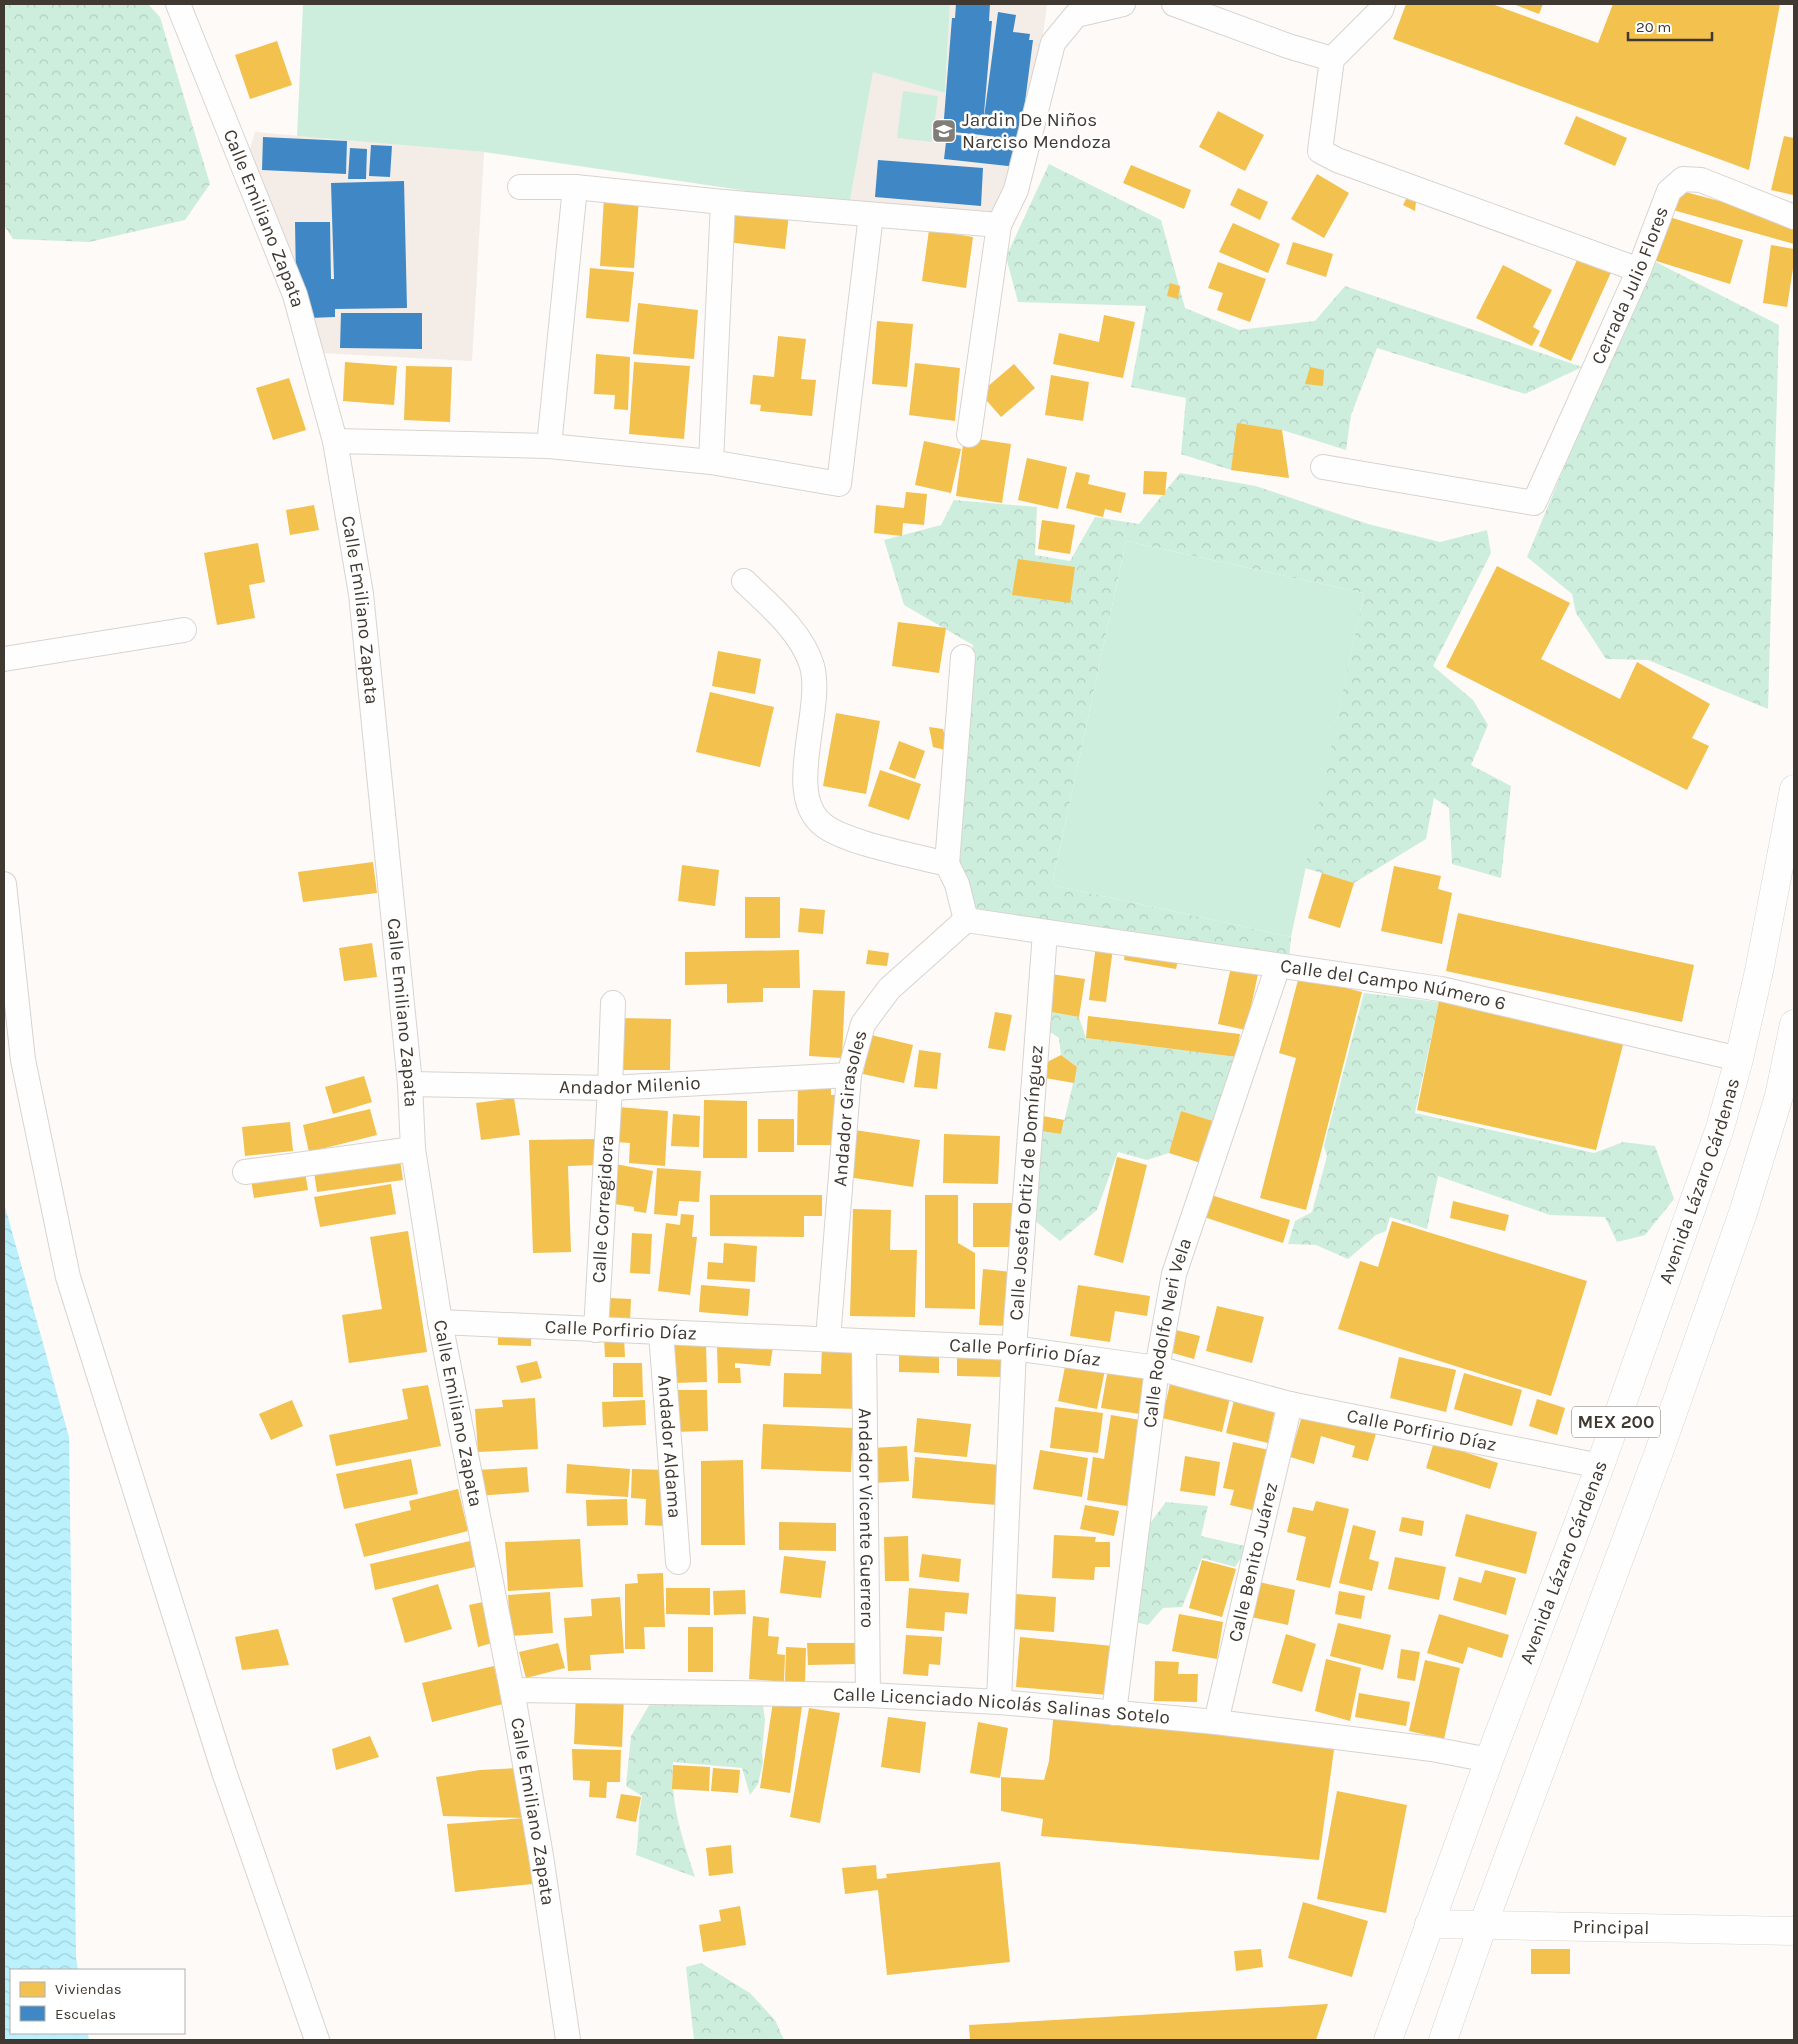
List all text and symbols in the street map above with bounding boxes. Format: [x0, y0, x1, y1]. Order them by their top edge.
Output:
scale bar [1628, 10, 1712, 42]
text: 20 m [1636, 18, 1671, 36]
place label: Jardin De Niños Narciso Mendoza [962, 109, 1111, 153]
school or university icon: Jardin De Niños Narciso Mendoza [931, 118, 957, 144]
street label: Calle Emiliano Zapata [219, 126, 309, 310]
street label: Cerrada Julio Flores [1587, 203, 1673, 368]
street label: Calle Emiliano Zapata [337, 514, 383, 705]
street label: Calle Emiliano Zapata [382, 917, 422, 1108]
street label: Calle del Campo Número 6 [1279, 955, 1508, 1015]
street label: Andador Girasoles [829, 1028, 872, 1187]
street label: Calle Josefa Ortiz de Domínguez [1005, 1044, 1048, 1321]
street label: Andador Milenio [559, 1072, 701, 1099]
street label: Avenida Lázaro Cárdenas [1655, 1076, 1744, 1287]
street label: Calle Corregidora [588, 1135, 618, 1284]
street label: Calle Rodolfo Neri Vela [1139, 1235, 1196, 1429]
street label: Calle Porfirio Díaz [544, 1316, 697, 1345]
street label: Calle Emiliano Zapata [429, 1318, 487, 1509]
street label: Calle Porfirio Díaz [949, 1334, 1102, 1371]
street label: Andador Aldama [653, 1374, 686, 1519]
street label: Calle Porfirio Díaz [1345, 1405, 1498, 1456]
road number: MEX 200 [1572, 1406, 1660, 1438]
street label: Andador Vicente Guerrero [854, 1408, 878, 1628]
street label: Avenida Lázaro Cárdenas [1515, 1457, 1612, 1667]
street label: Calle Benito Juárez [1224, 1480, 1282, 1644]
street label: Calle Licenciado Nicolás Salinas Sotelo [833, 1684, 1171, 1729]
street label: Calle Emiliano Zapata [506, 1716, 559, 1907]
street label: Principal [1572, 1916, 1650, 1939]
legend [10, 1969, 185, 2034]
text: Viviendas [55, 1980, 122, 1998]
text: Escuelas [55, 2005, 116, 2023]

